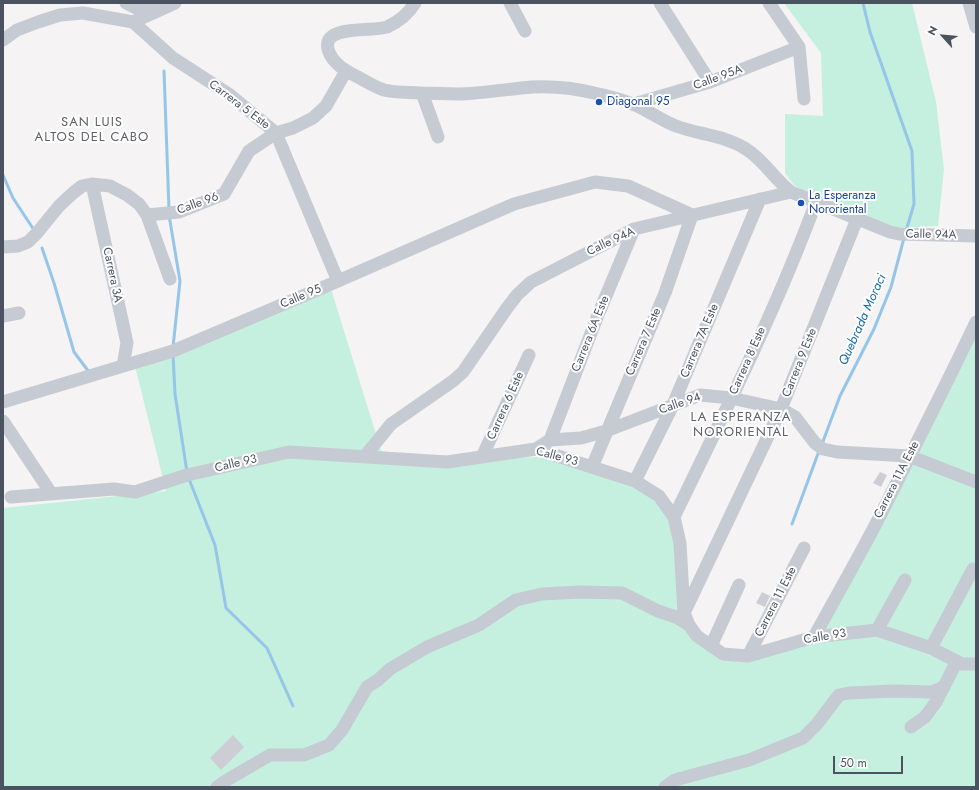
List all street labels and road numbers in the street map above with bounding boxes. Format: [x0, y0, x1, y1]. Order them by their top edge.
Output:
street label: Calle 95A [692, 63, 744, 93]
street label: Carrera 5 Este [206, 77, 272, 133]
street label: Calle 96 [175, 190, 221, 218]
street label: Calle 94A [585, 225, 637, 259]
street label: Calle 94A [905, 227, 957, 243]
street label: Carrera 3A [99, 246, 125, 304]
street label: Calle 95 [278, 282, 324, 312]
street label: Carrera 6A Este [569, 294, 613, 374]
street label: Carrera 7A Este [678, 302, 722, 380]
street label: Carrera 7 Este [623, 306, 665, 378]
street label: Carrera 8 Este [727, 325, 769, 397]
street label: Carrera 9 Este [780, 327, 820, 399]
street label: Carrera 6 Este [485, 370, 527, 442]
street label: Calle 94 [657, 390, 703, 418]
street label: Carrera 11A Este [871, 439, 923, 521]
street label: Calle 93 [534, 445, 580, 469]
street label: Calle 93 [214, 452, 258, 476]
street label: Carrera 11 Este [752, 565, 800, 639]
street label: Calle 93 [803, 627, 847, 647]

